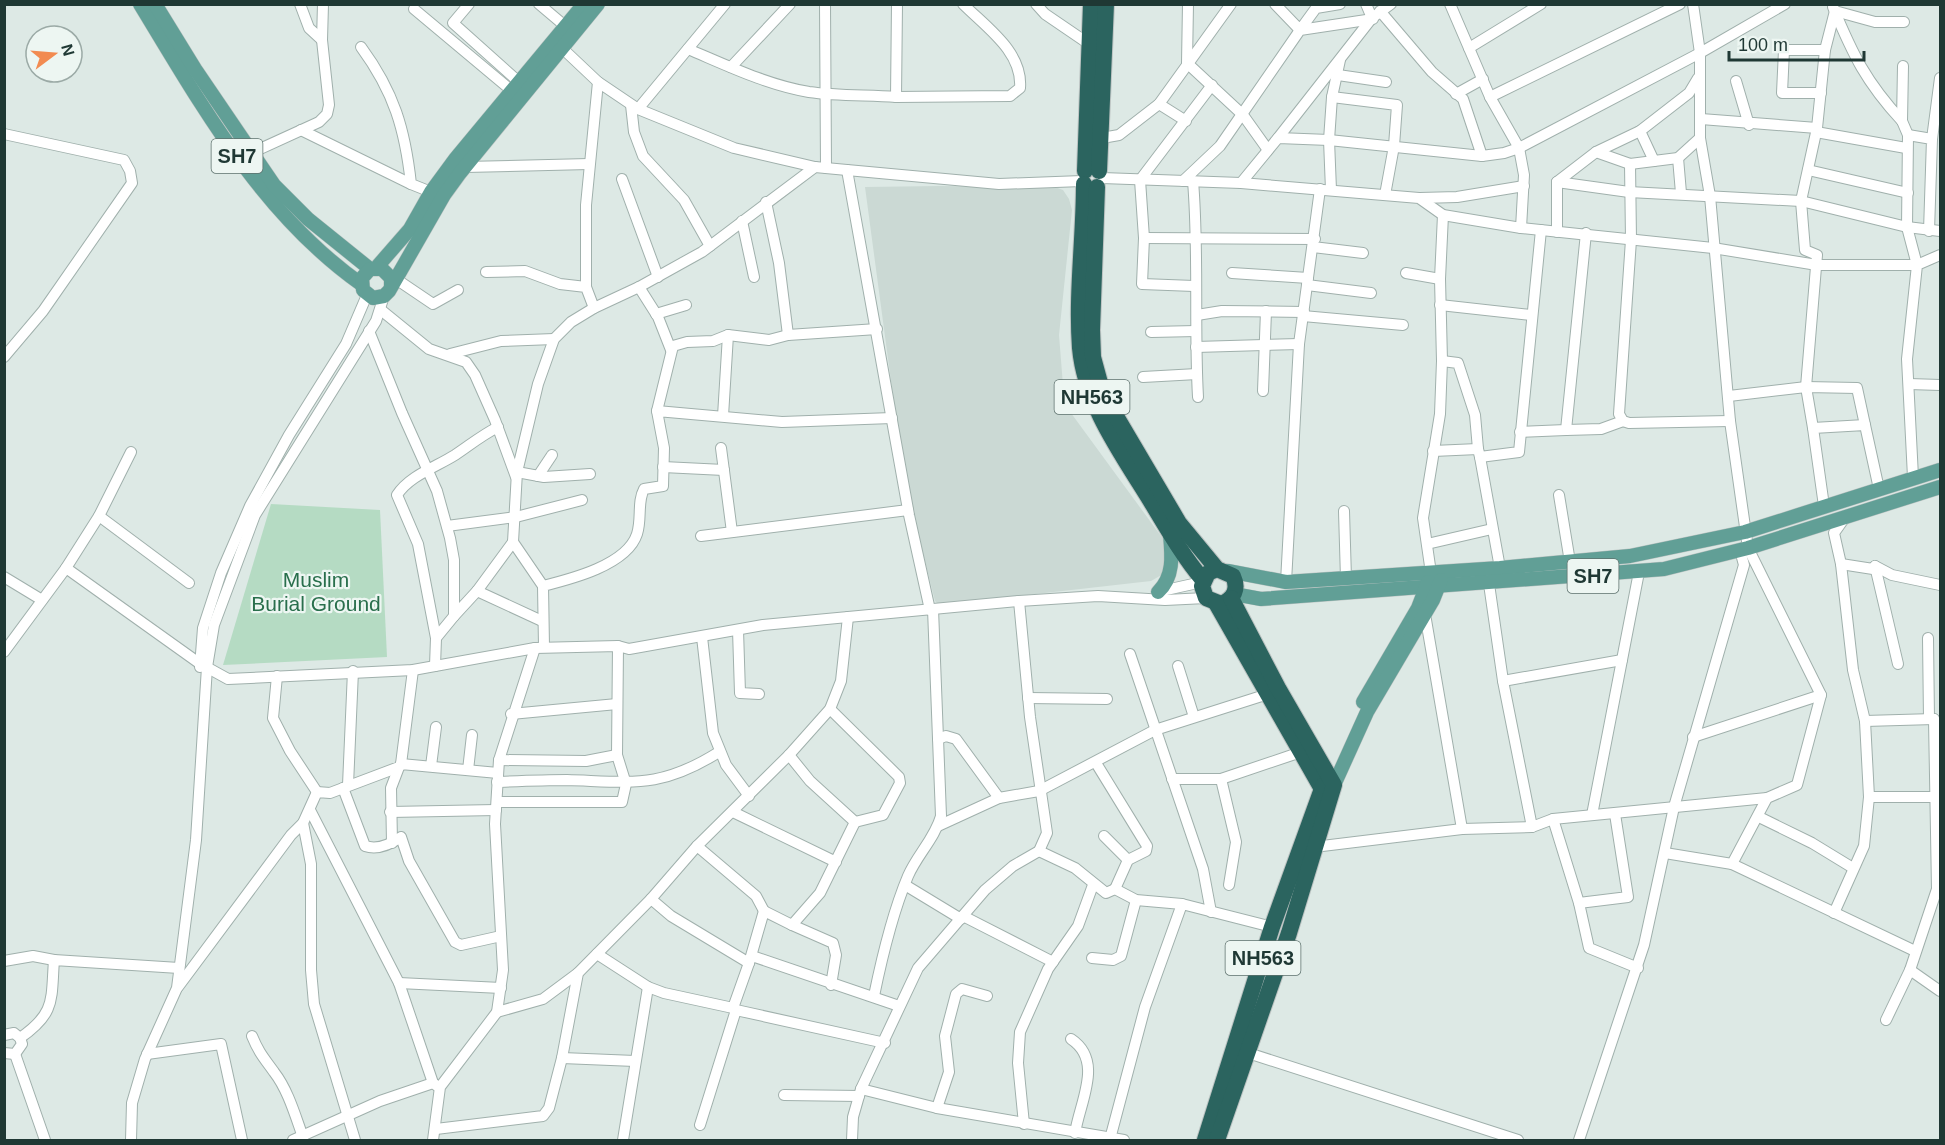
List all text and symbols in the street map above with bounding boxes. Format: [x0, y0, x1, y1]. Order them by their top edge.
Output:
north arrow [24, 24, 84, 84]
scale bar [1729, 24, 1864, 62]
text: 100 m [1738, 35, 1788, 55]
text: N [58, 42, 78, 58]
road number: SH7 [212, 139, 262, 173]
road number: NH563 [1054, 380, 1130, 414]
road number: SH7 [1568, 559, 1618, 593]
park label: Muslim Burial Ground [251, 568, 381, 615]
road number: NH563 [1226, 941, 1300, 975]

